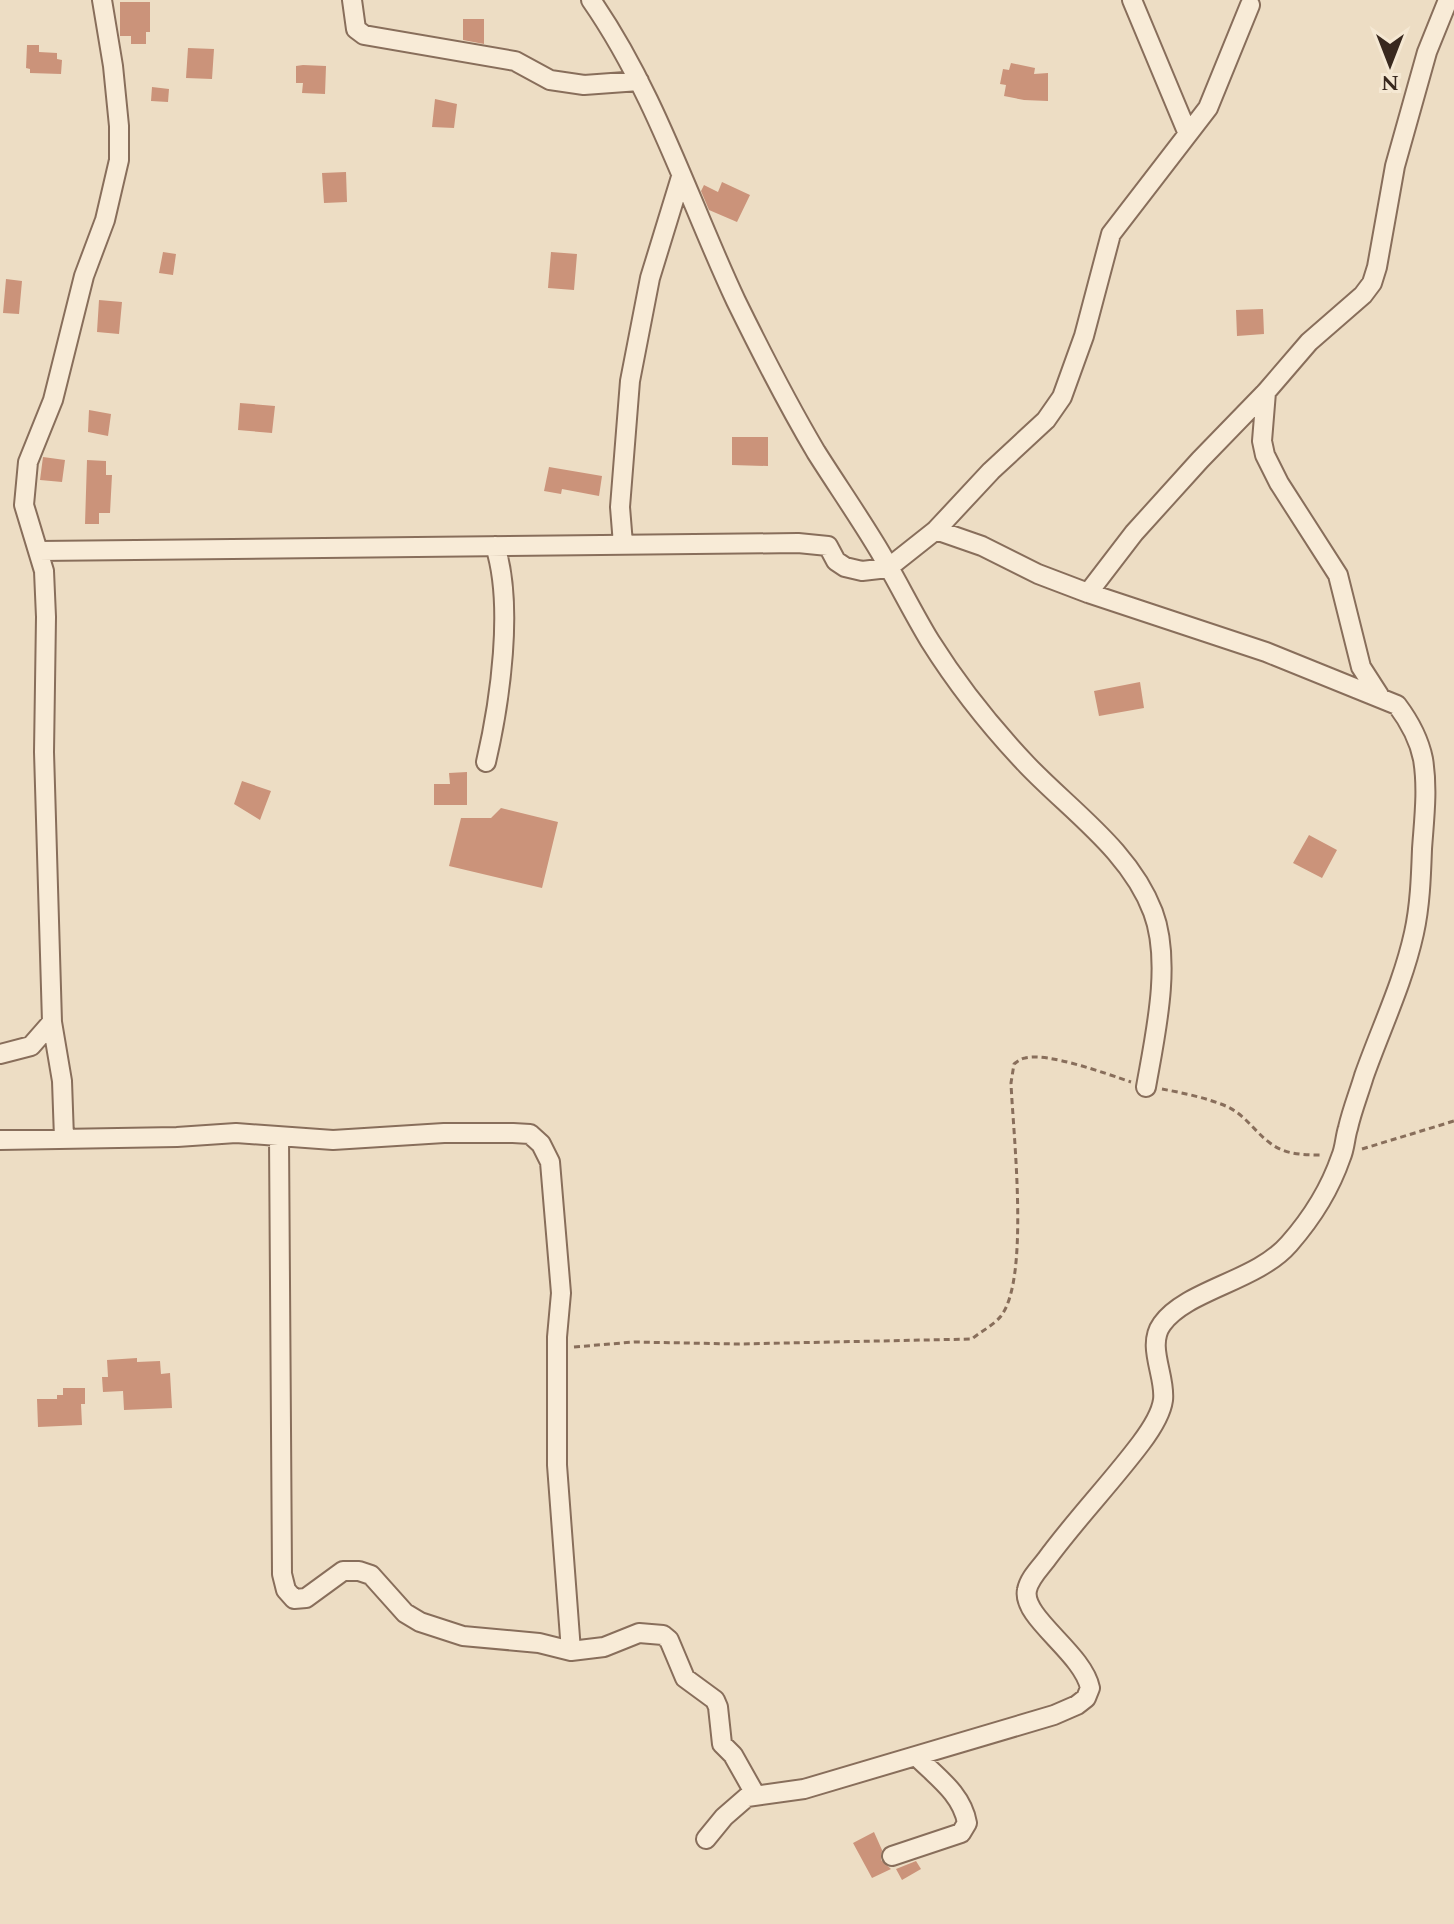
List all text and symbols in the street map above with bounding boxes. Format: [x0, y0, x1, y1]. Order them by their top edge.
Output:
north arrow [1350, 24, 1430, 104]
text: N [1381, 66, 1399, 99]

